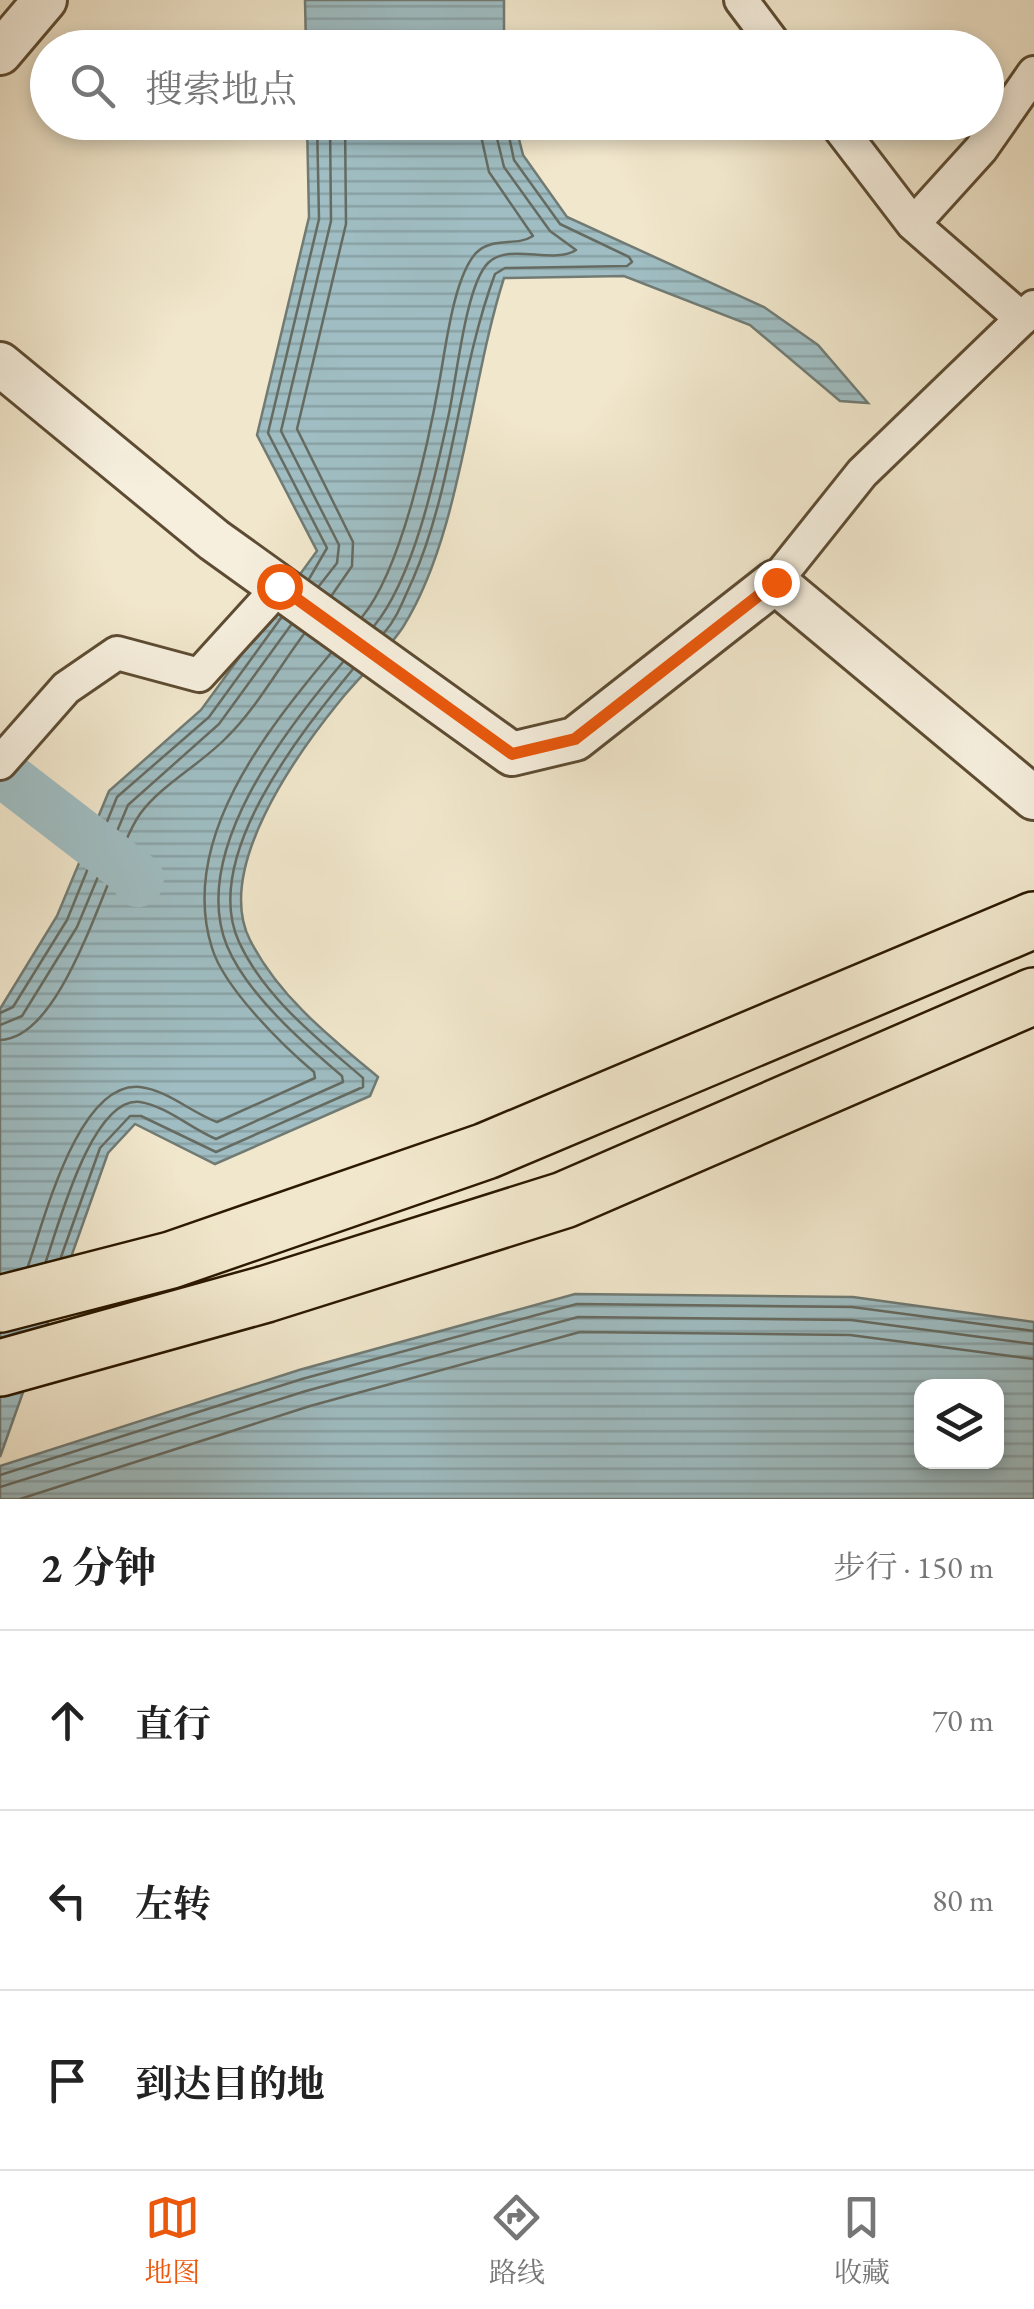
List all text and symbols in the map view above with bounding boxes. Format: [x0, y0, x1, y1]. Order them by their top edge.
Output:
search box [30, 30, 1004, 140]
icon: search [65, 58, 120, 113]
text: 搜索地点 [145, 64, 297, 113]
route end [754, 560, 800, 606]
route start [257, 564, 303, 610]
map controls [914, 1379, 1004, 1469]
button: layers [914, 1379, 1004, 1469]
text: 2 分钟 [40, 1540, 156, 1595]
text: 步行 · 150 m [833, 1546, 994, 1588]
icon: ahead [40, 1693, 95, 1748]
text: 直行 [135, 1699, 211, 1748]
text: 70 m [932, 1699, 994, 1741]
icon: left [40, 1873, 95, 1928]
text: 左转 [135, 1879, 211, 1928]
text: 80 m [932, 1879, 994, 1921]
icon: arrive [40, 2053, 95, 2108]
text: 到达目的地 [135, 2059, 325, 2108]
tab: 地图 [144, 2190, 200, 2290]
tab: 路线 [489, 2190, 545, 2290]
tab: 收藏 [834, 2190, 890, 2290]

